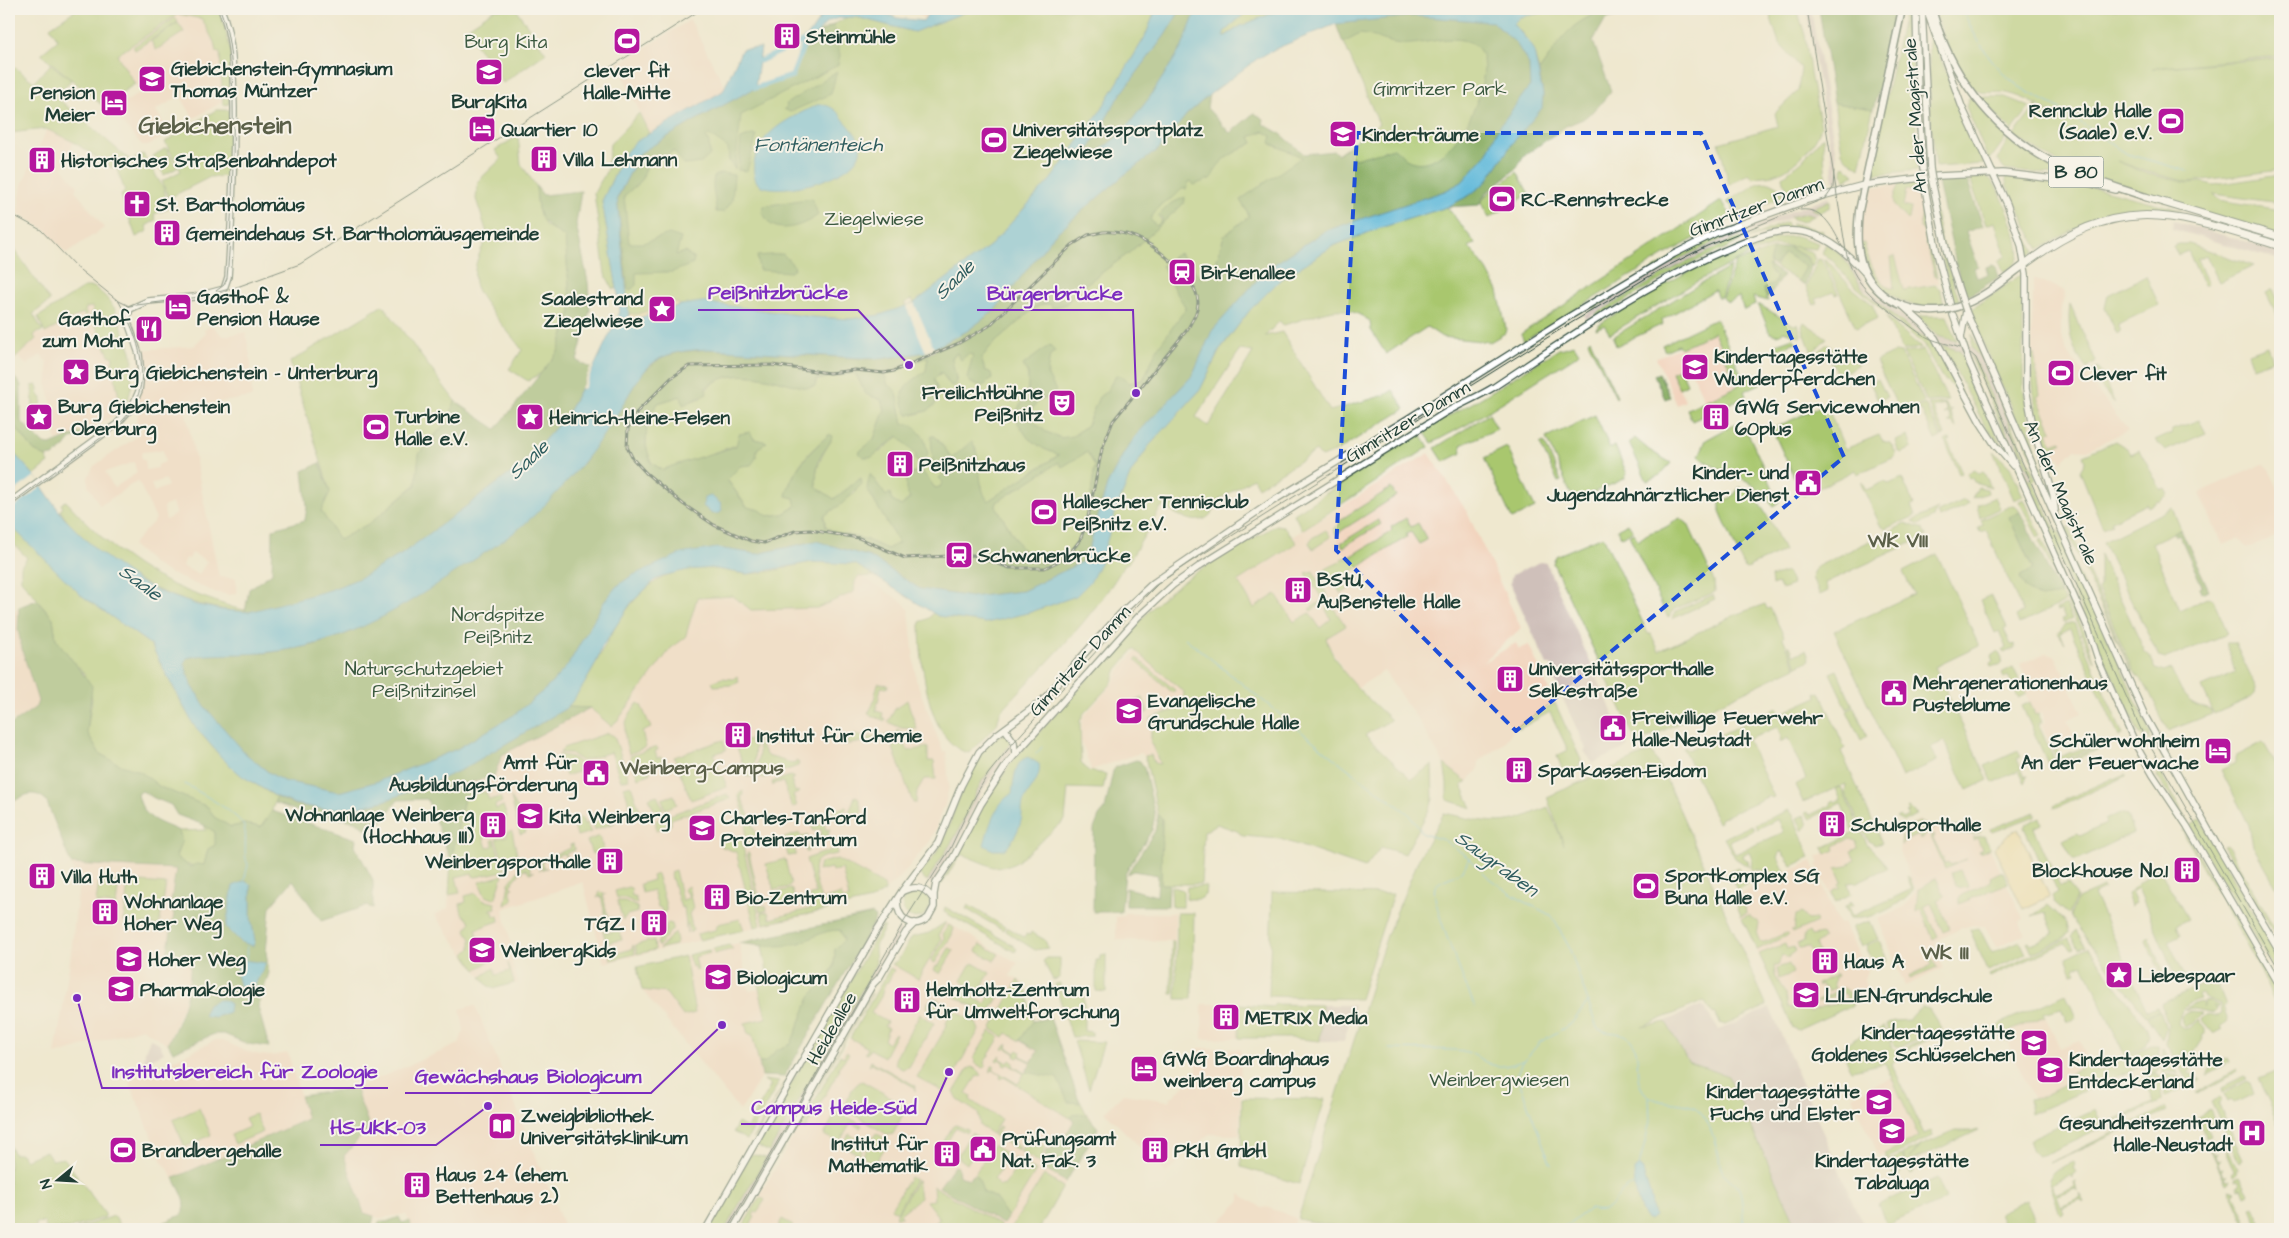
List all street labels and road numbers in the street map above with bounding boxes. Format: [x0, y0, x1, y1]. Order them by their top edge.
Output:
street label: An der Magistrale [1897, 37, 1935, 195]
road number: B 80 [2048, 156, 2104, 188]
street label: Gimritzer Damm [1686, 171, 1828, 244]
street label: Gimritzer Damm [1340, 374, 1475, 470]
street label: An der Magistrale [2016, 416, 2105, 570]
street label: Gimritzer Damm [1023, 599, 1138, 723]
street label: Heideallee [800, 987, 864, 1071]

